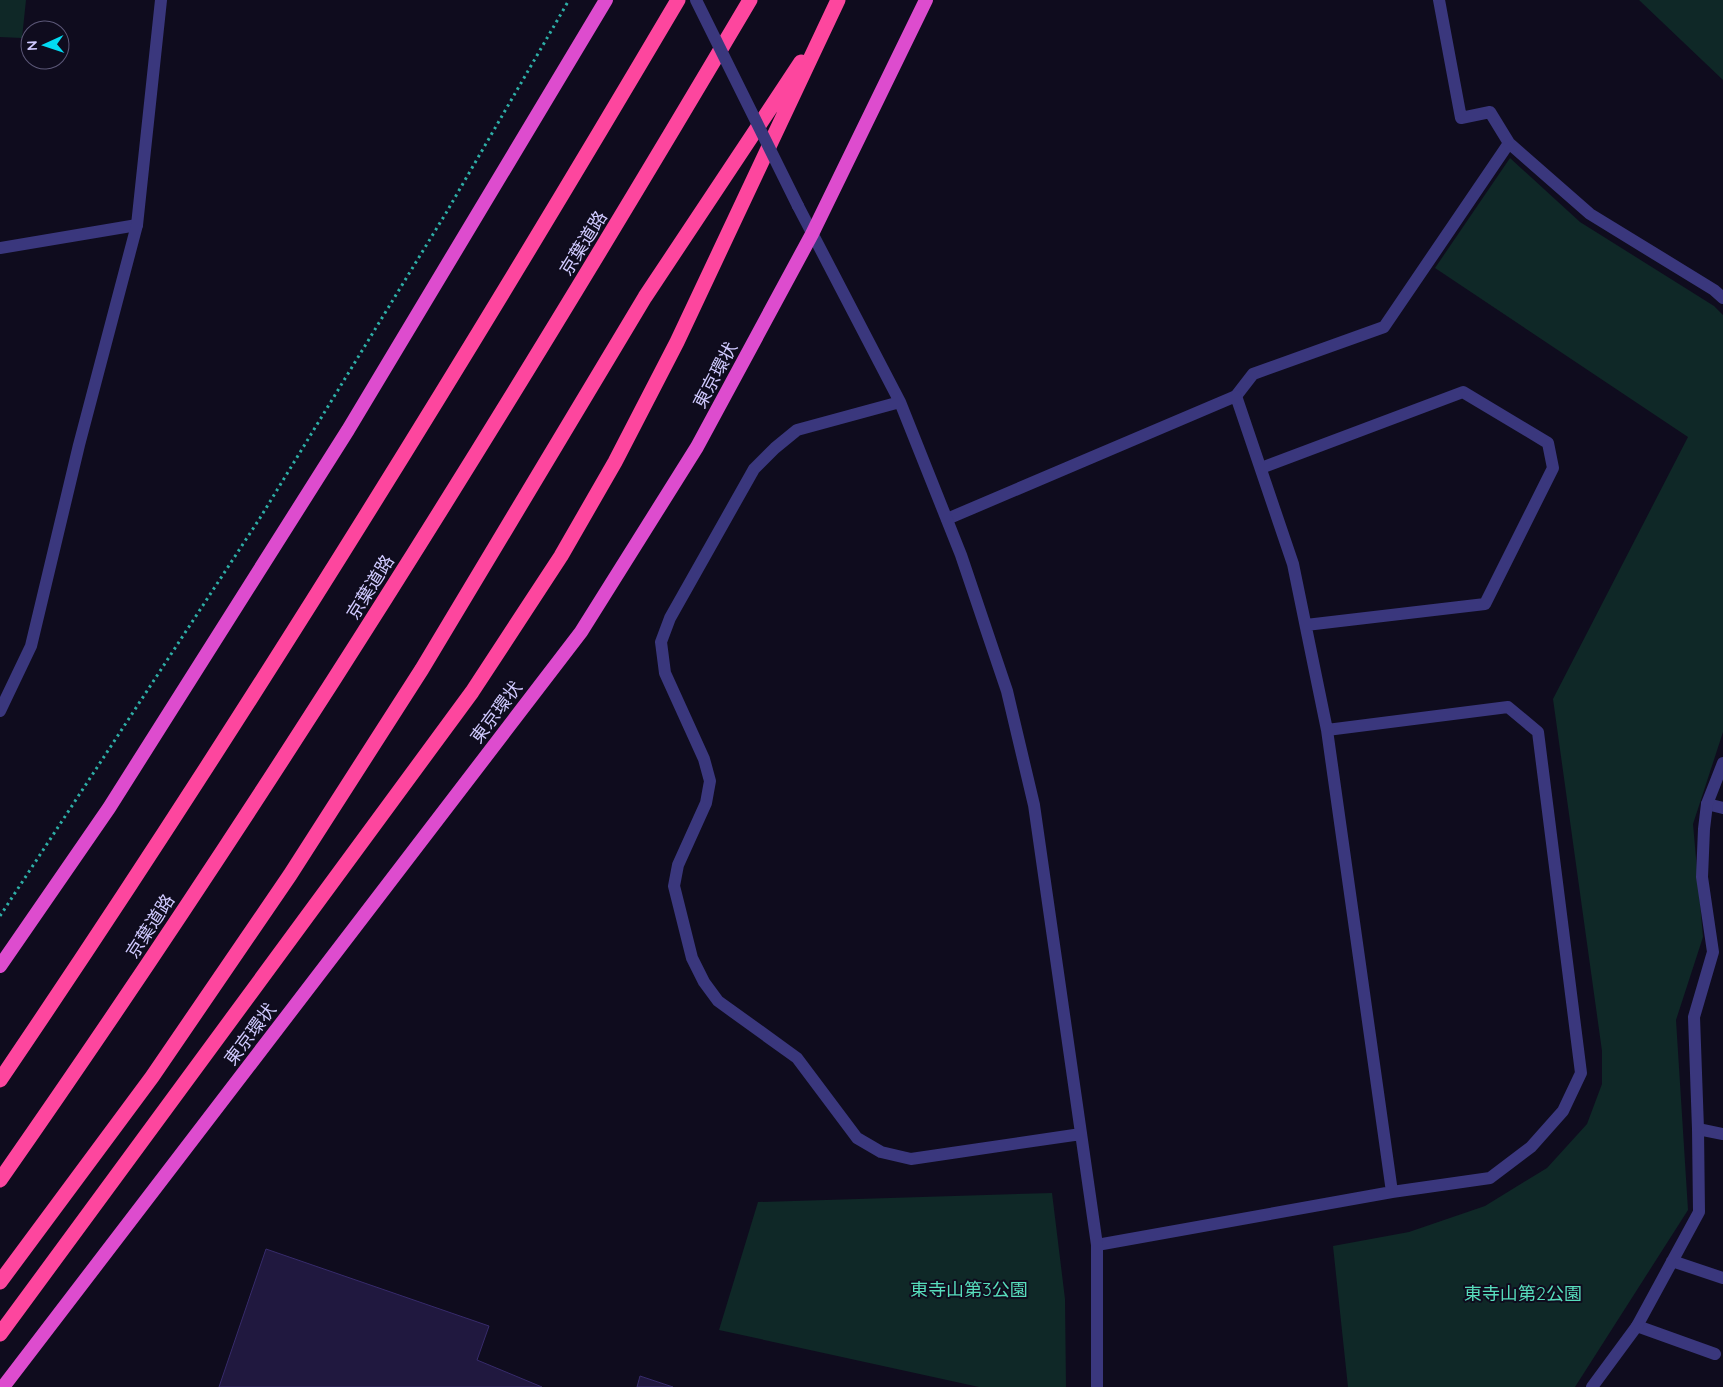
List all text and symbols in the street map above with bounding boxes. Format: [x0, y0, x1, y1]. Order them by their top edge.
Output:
north arrow [20, 20, 70, 70]
text: N [23, 40, 41, 51]
street label: 京葉道路 [554, 206, 612, 280]
street label: 東京環状 [688, 338, 742, 412]
street label: 京葉道路 [341, 550, 399, 624]
street label: 東京環状 [465, 676, 527, 748]
street label: 京葉道路 [121, 890, 179, 962]
street label: 東京環状 [219, 998, 281, 1070]
park label: 東寺山第3公園 [910, 1278, 1028, 1301]
park label: 東寺山第2公園 [1464, 1282, 1582, 1305]

